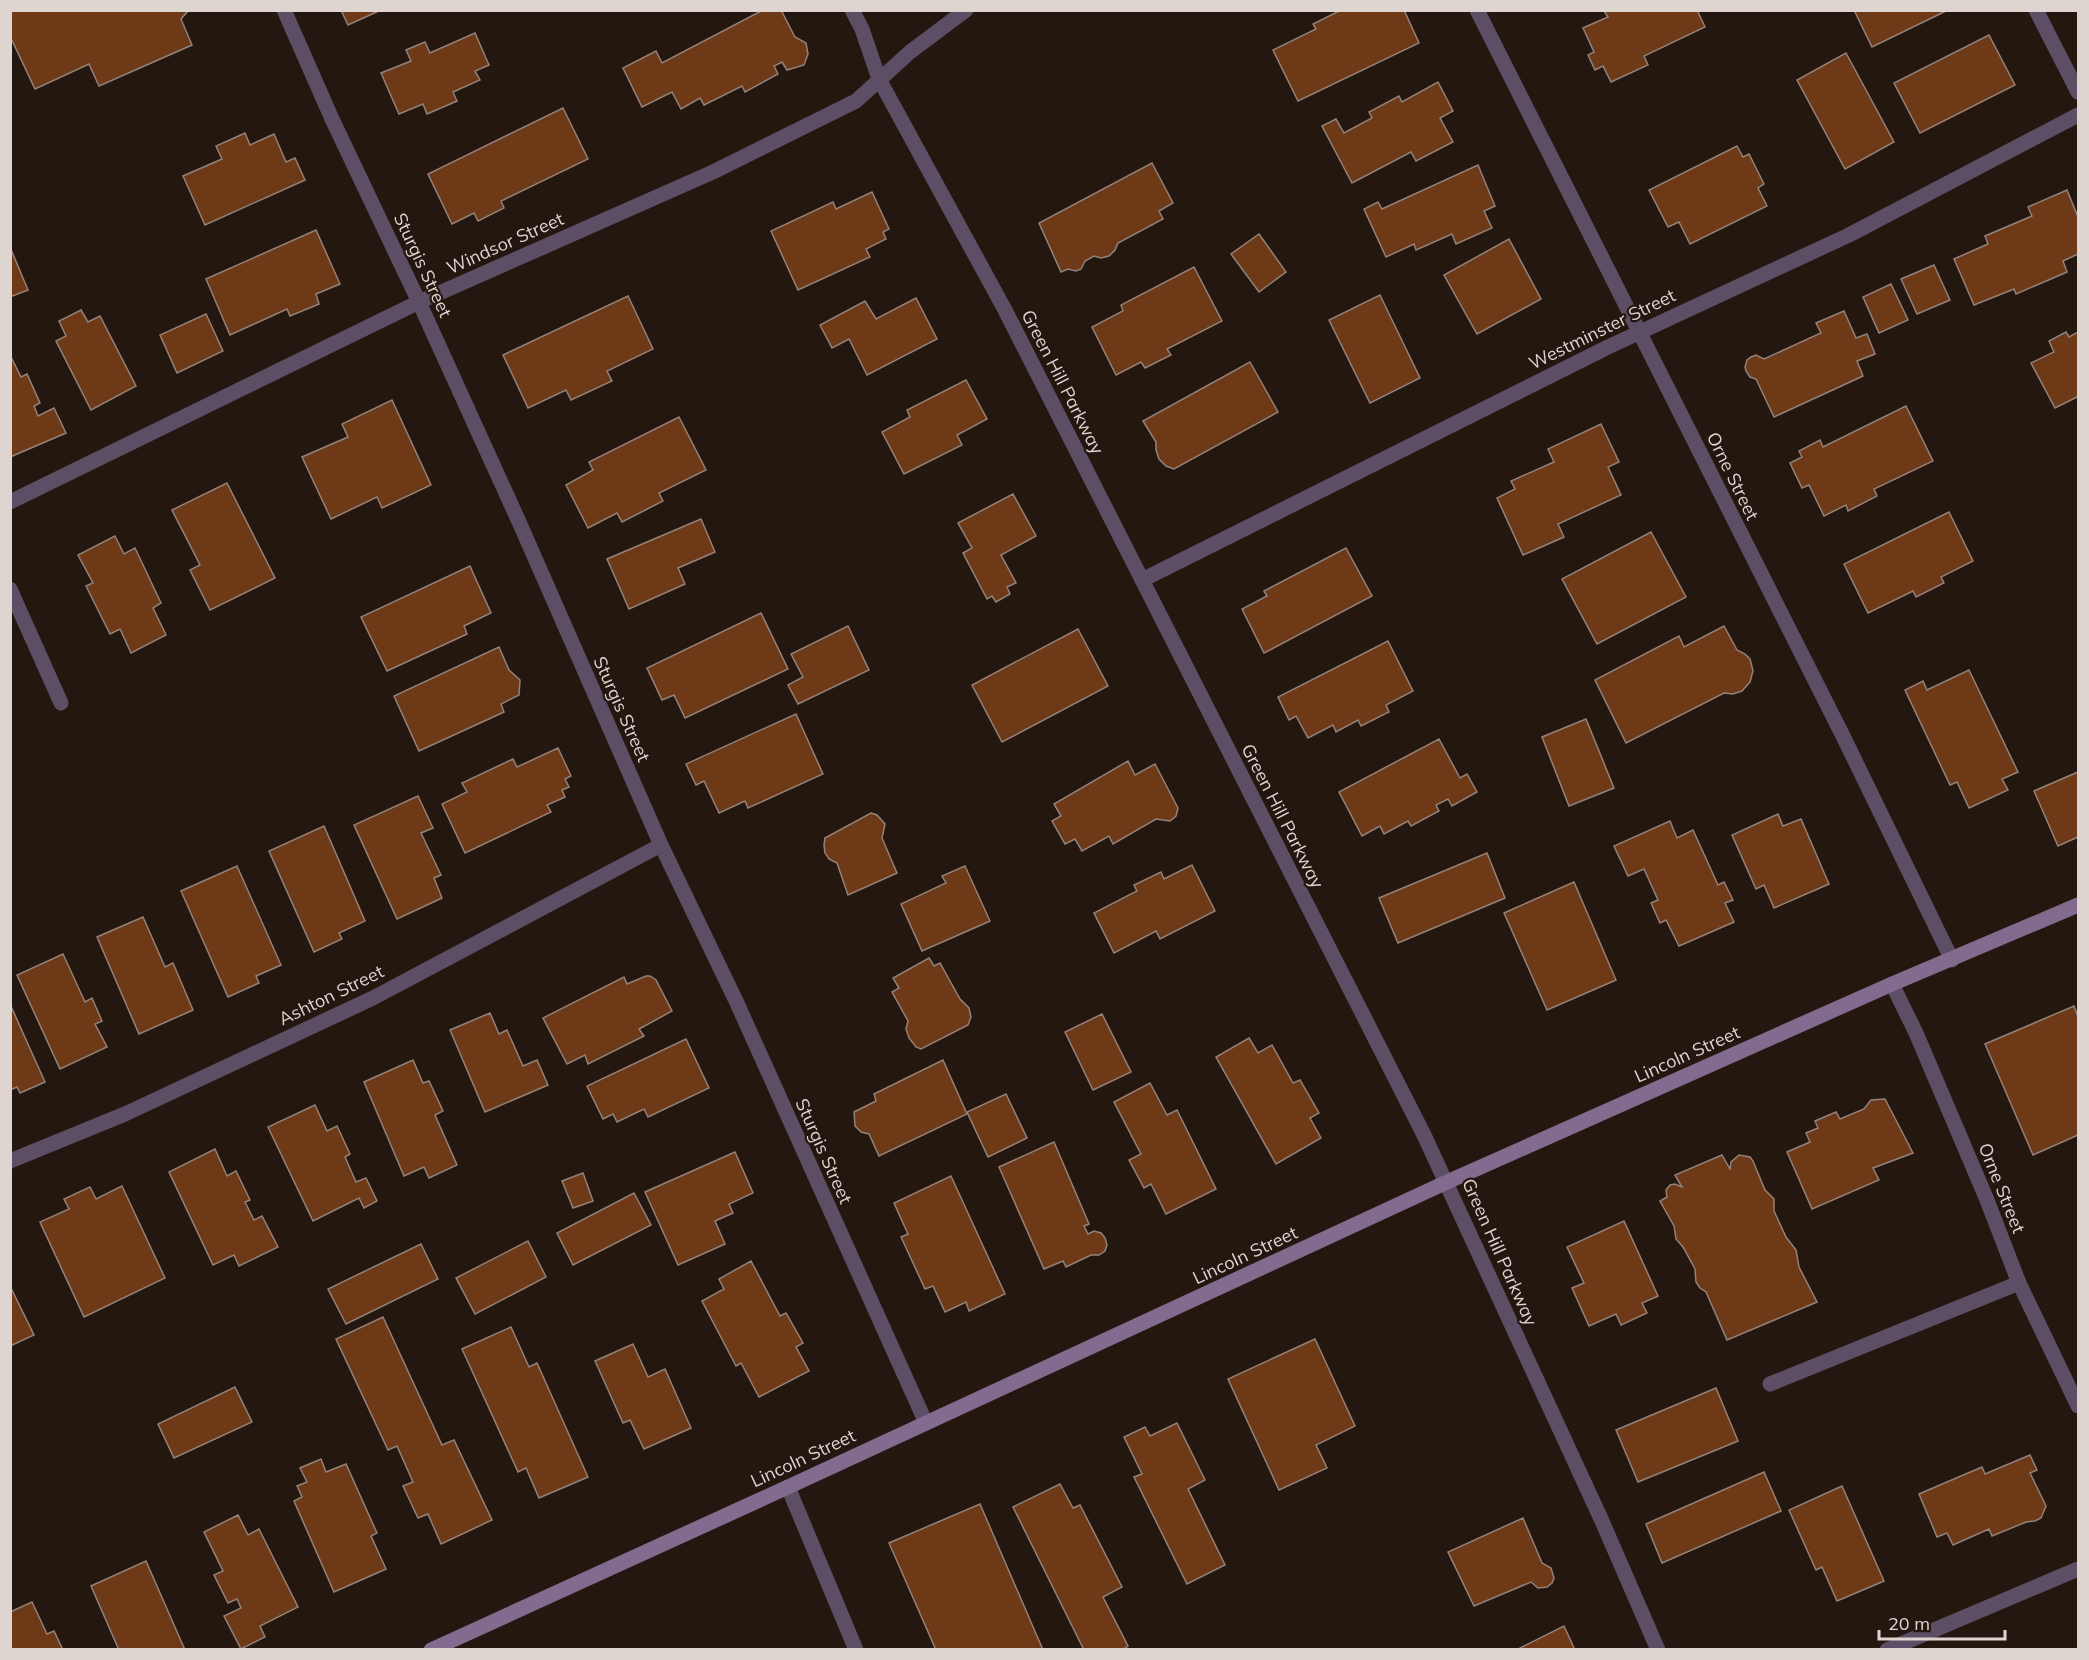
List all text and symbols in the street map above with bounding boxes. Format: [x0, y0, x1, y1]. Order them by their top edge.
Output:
street label: Windsor Street [443, 207, 567, 279]
street label: Sturgis Street [389, 209, 457, 321]
street label: Westminster Street [1525, 284, 1679, 374]
street label: Green Hill Parkway [1017, 306, 1110, 458]
street label: Orne Street [1702, 428, 1764, 524]
street label: Sturgis Street [589, 653, 655, 765]
street label: Green Hill Parkway [1237, 740, 1330, 892]
street label: Ashton Street [275, 960, 387, 1030]
street label: Lincoln Street [1631, 1021, 1743, 1087]
street label: Sturgis Street [791, 1095, 857, 1207]
street label: Orne Street [1973, 1140, 2031, 1236]
street label: Green Hill Parkway [1457, 1175, 1543, 1330]
street label: Lincoln Street [1189, 1221, 1301, 1289]
street label: Lincoln Street [747, 1424, 859, 1492]
scale bar [1879, 1603, 2005, 1641]
text: 20 m [1888, 1612, 1930, 1635]

